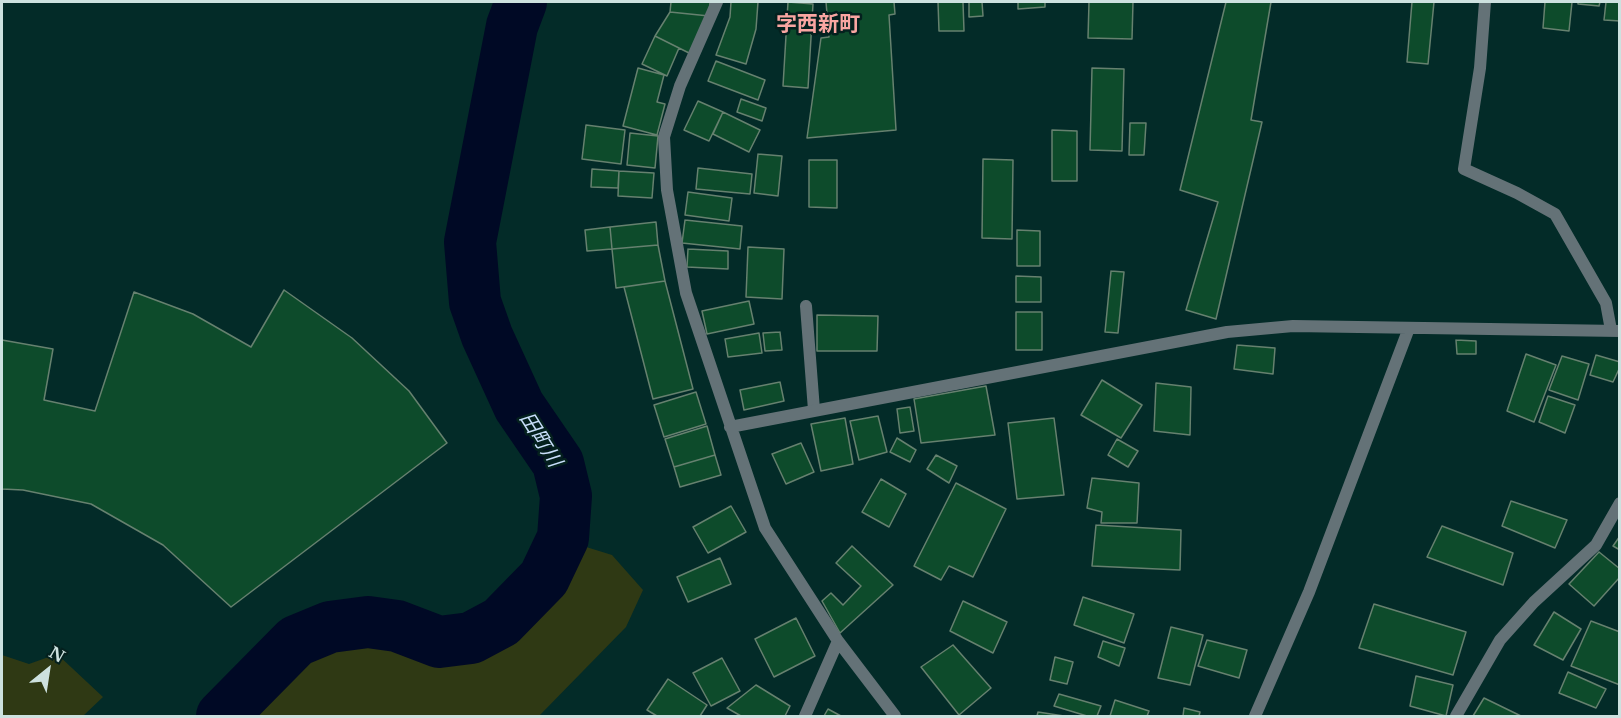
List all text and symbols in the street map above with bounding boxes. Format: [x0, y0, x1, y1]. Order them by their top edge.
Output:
district label: 字西新町 [776, 12, 860, 38]
water label: 田町川 [514, 408, 566, 472]
north arrow [18, 640, 78, 700]
text: N [45, 642, 69, 667]

